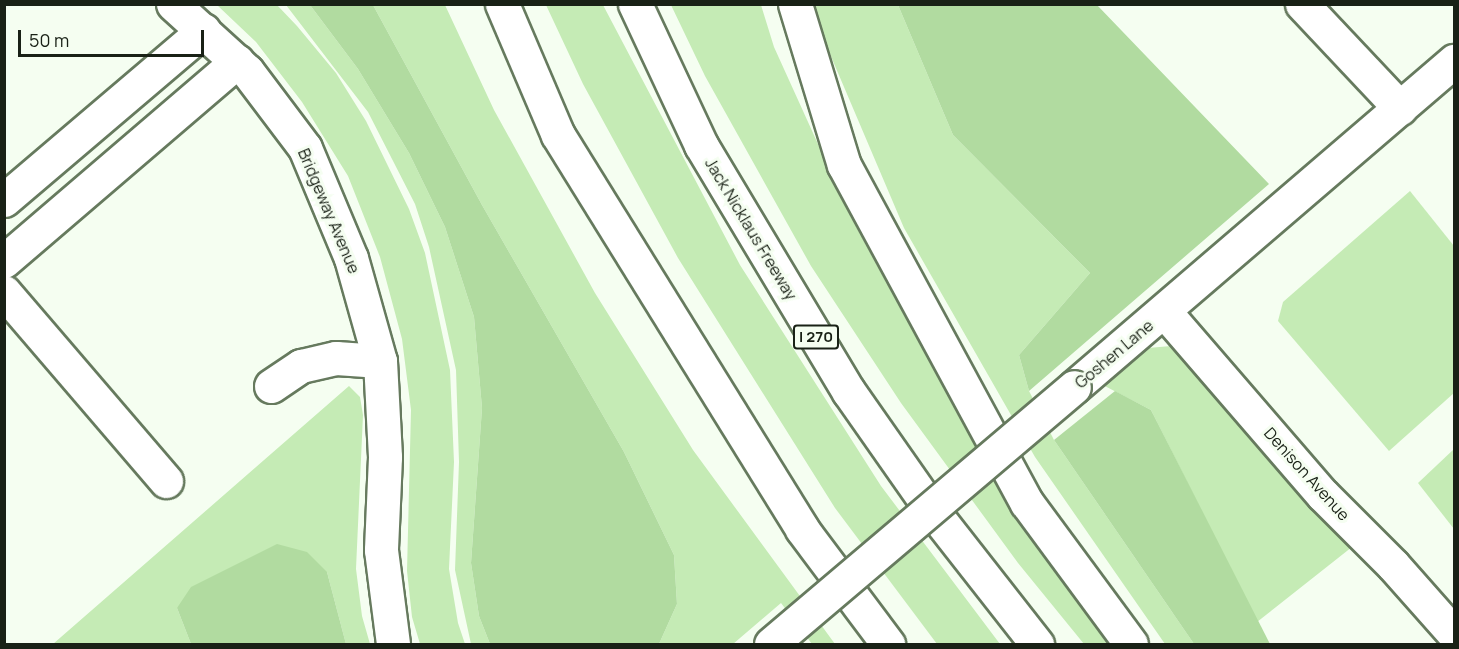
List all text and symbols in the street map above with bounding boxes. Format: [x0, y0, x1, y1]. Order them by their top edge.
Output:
scale bar [21, 18, 207, 56]
text: 50 m [29, 28, 69, 52]
street label: Bridgeway Avenue [294, 146, 364, 276]
street label: Jack Nicklaus Freeway [701, 155, 801, 303]
street label: Goshen Lane [1071, 316, 1157, 392]
road number: I 270 [792, 325, 840, 349]
street label: Denison Avenue [1260, 424, 1354, 524]

